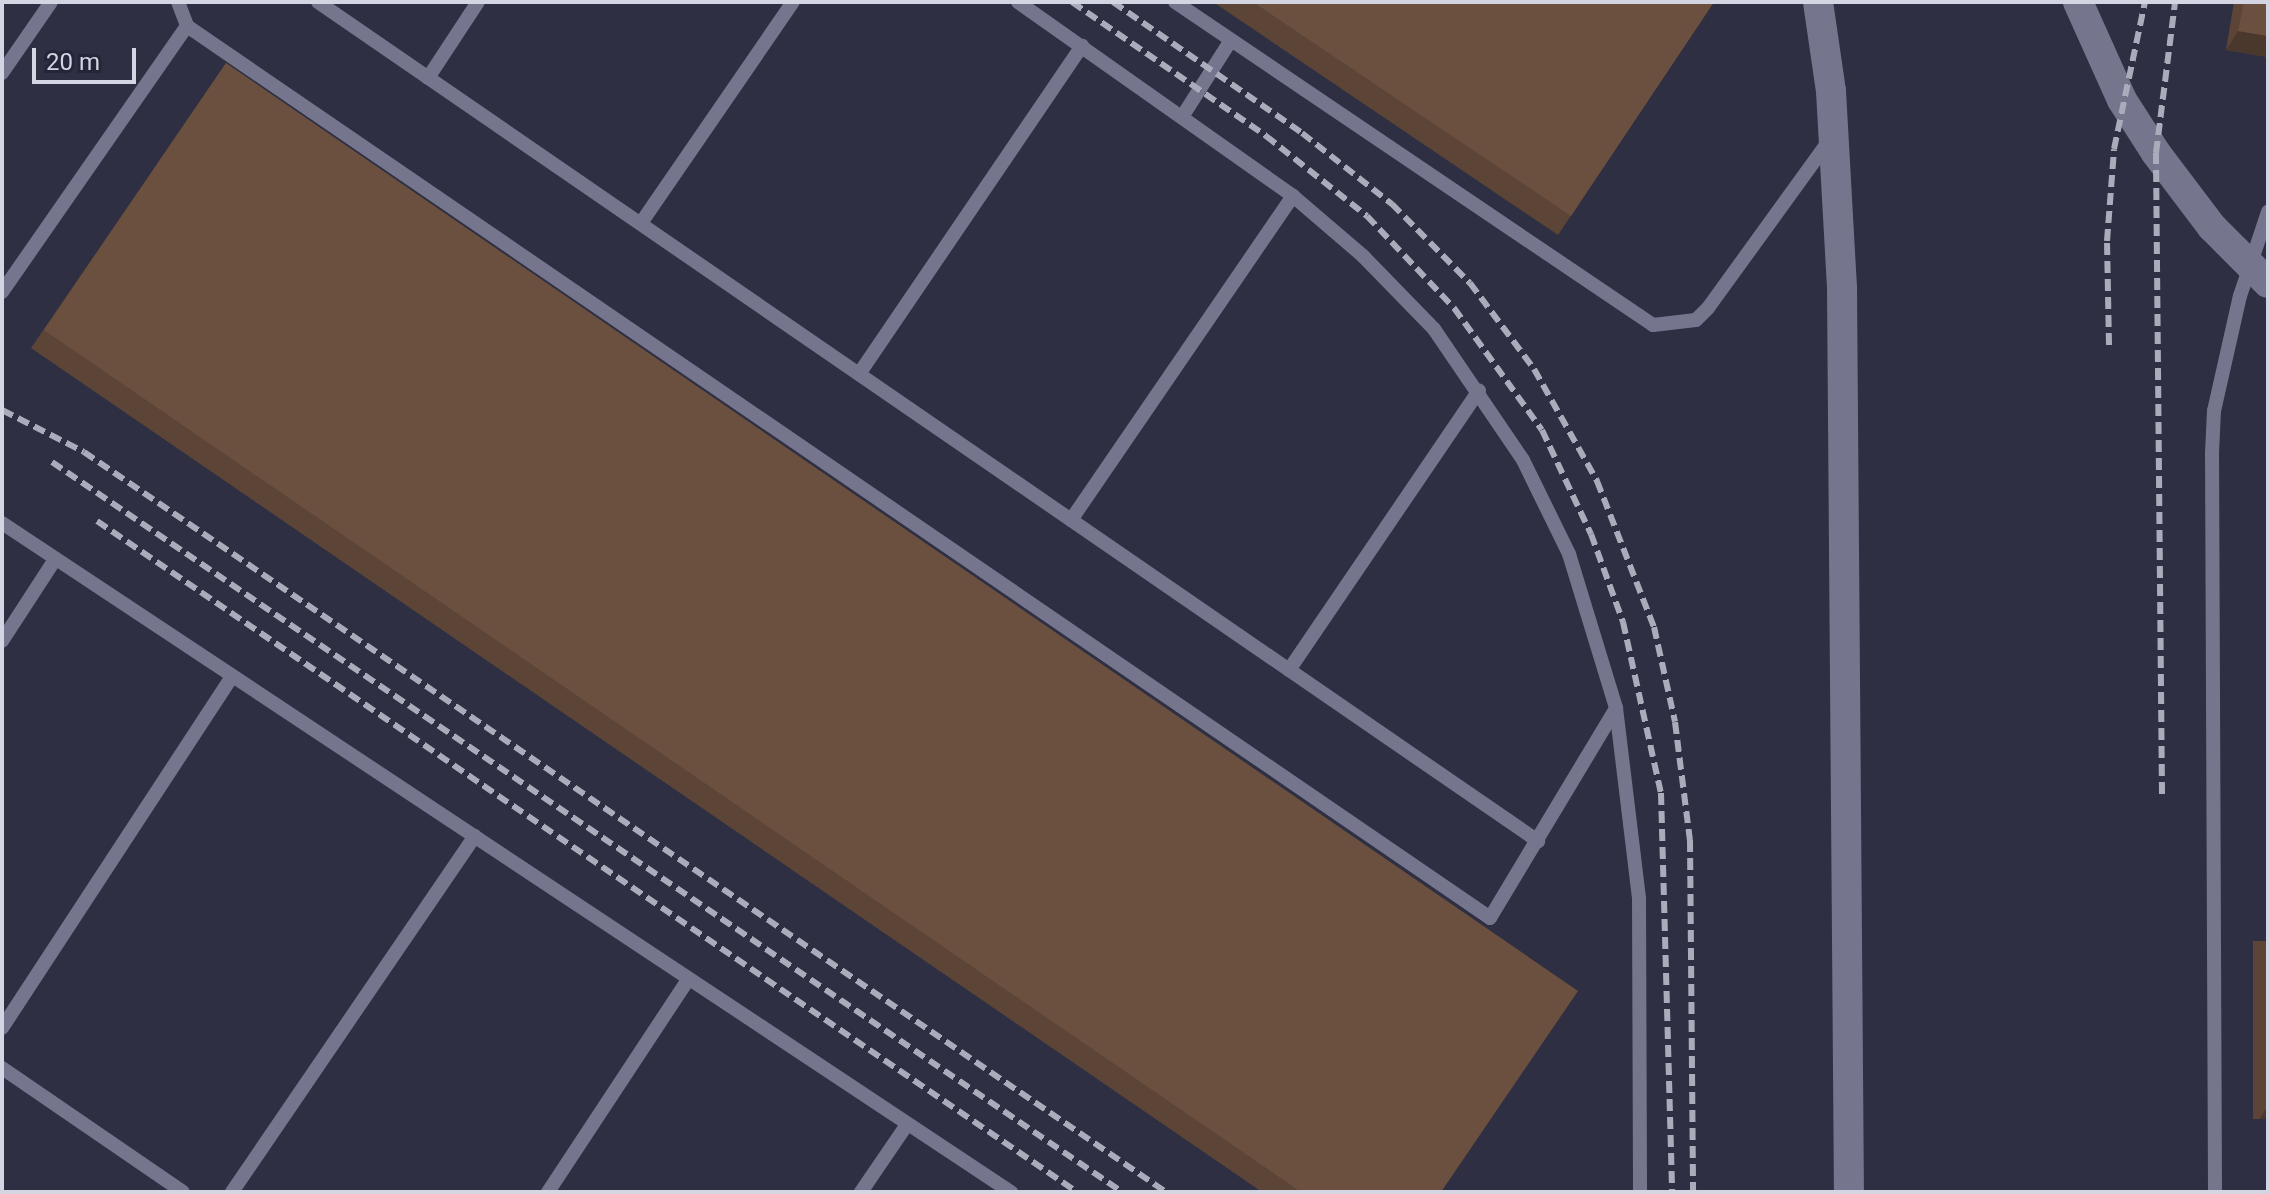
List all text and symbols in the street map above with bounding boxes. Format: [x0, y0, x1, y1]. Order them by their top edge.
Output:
scale bar [36, 32, 140, 82]
text: 20 m [46, 48, 100, 76]

